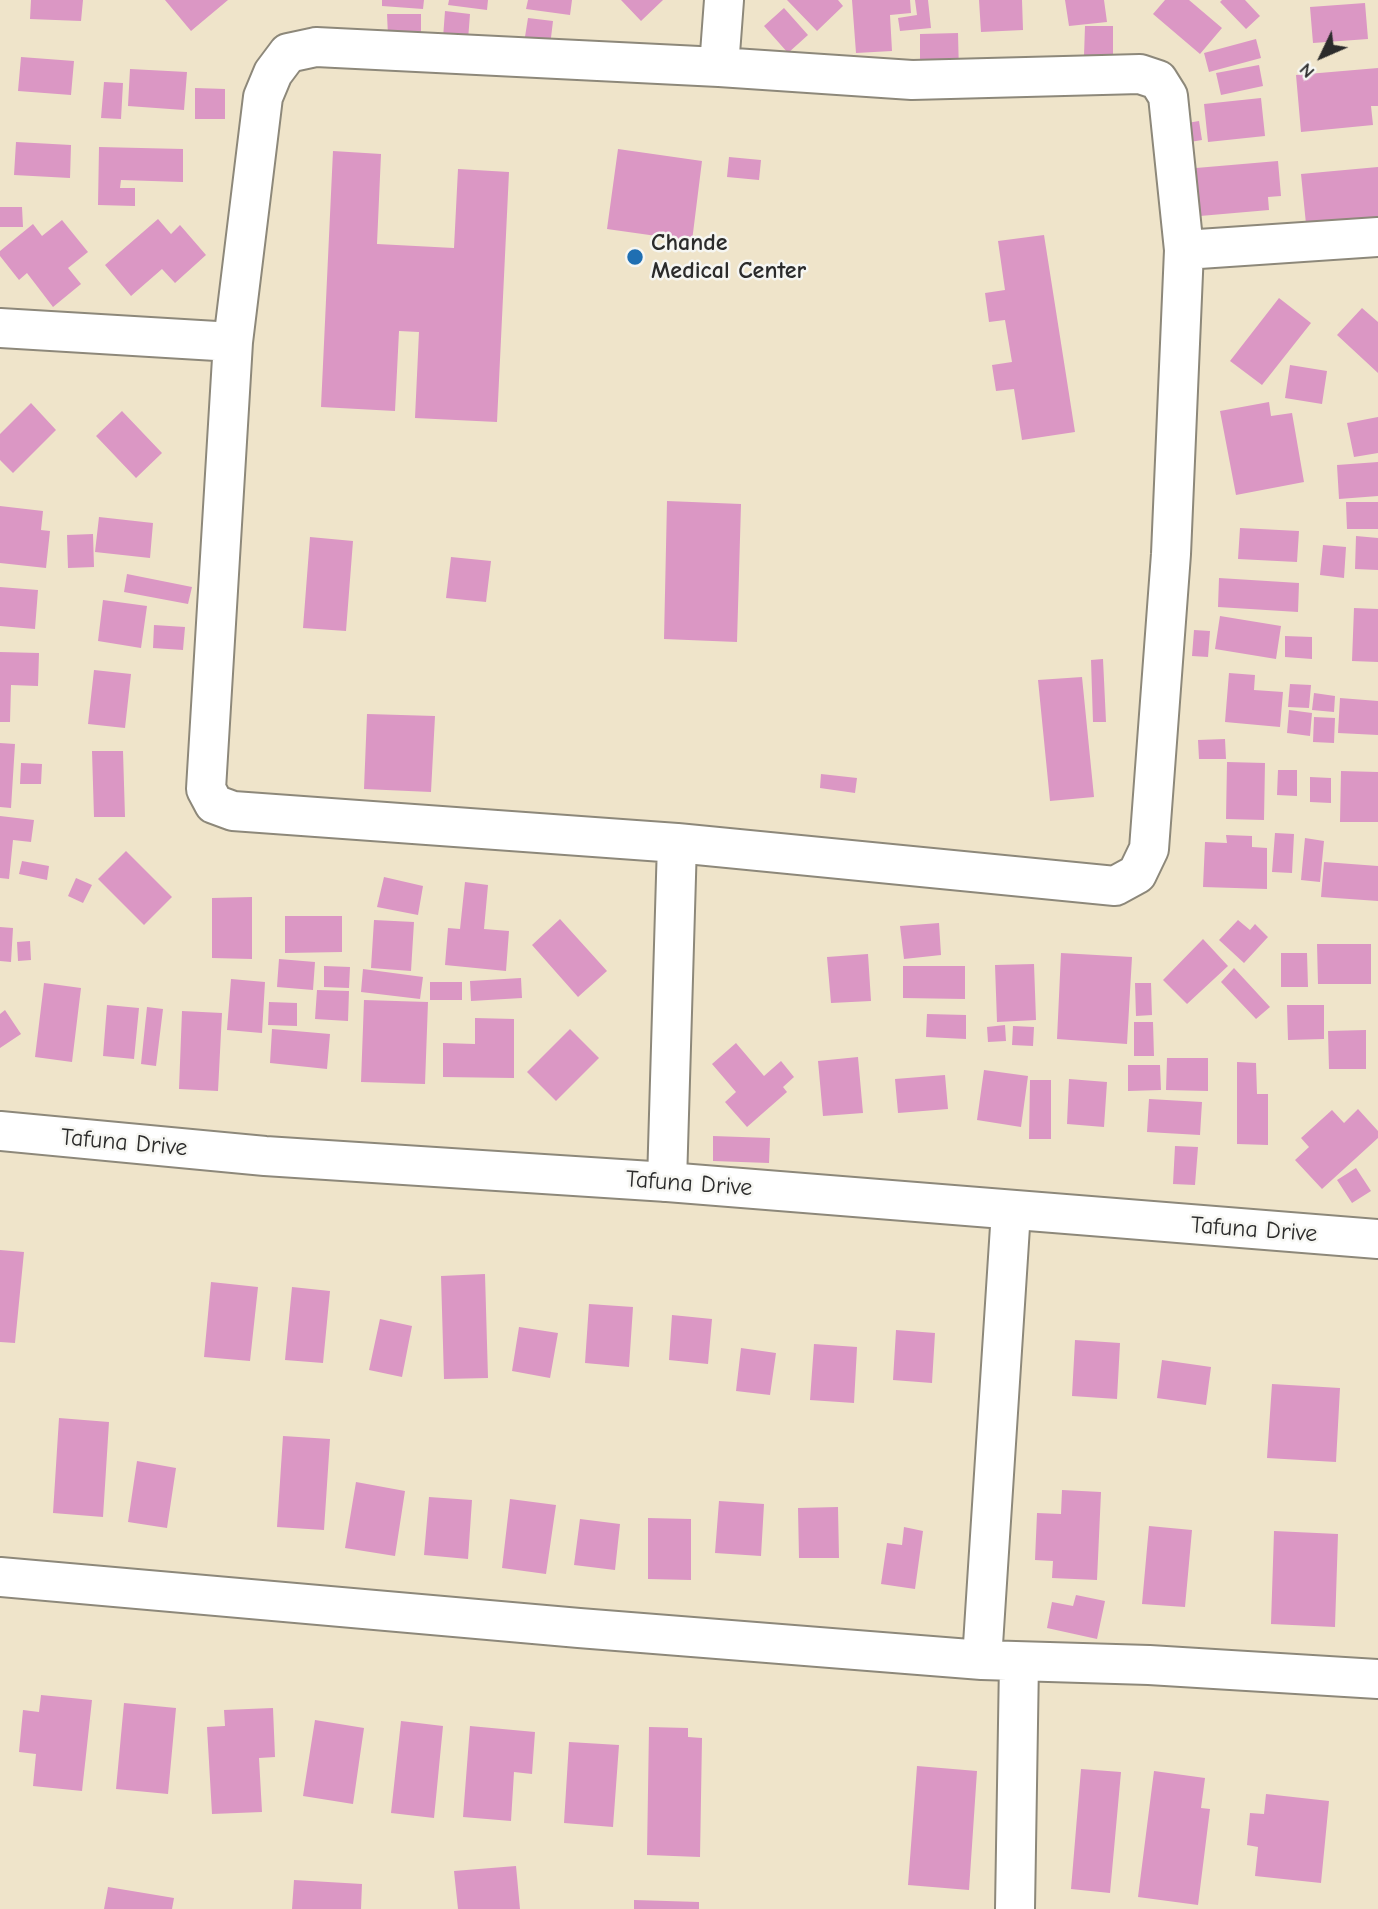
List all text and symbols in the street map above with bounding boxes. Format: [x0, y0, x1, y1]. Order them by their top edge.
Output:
north arrow [1287, 21, 1357, 91]
text: N [1295, 58, 1319, 83]
place label: Chande Medical Center [651, 229, 806, 285]
marker: Chande Medical Center [625, 247, 645, 267]
street label: Tafuna Drive [60, 1123, 188, 1163]
street label: Tafuna Drive [625, 1165, 753, 1203]
street label: Tafuna Drive [1190, 1211, 1318, 1249]

